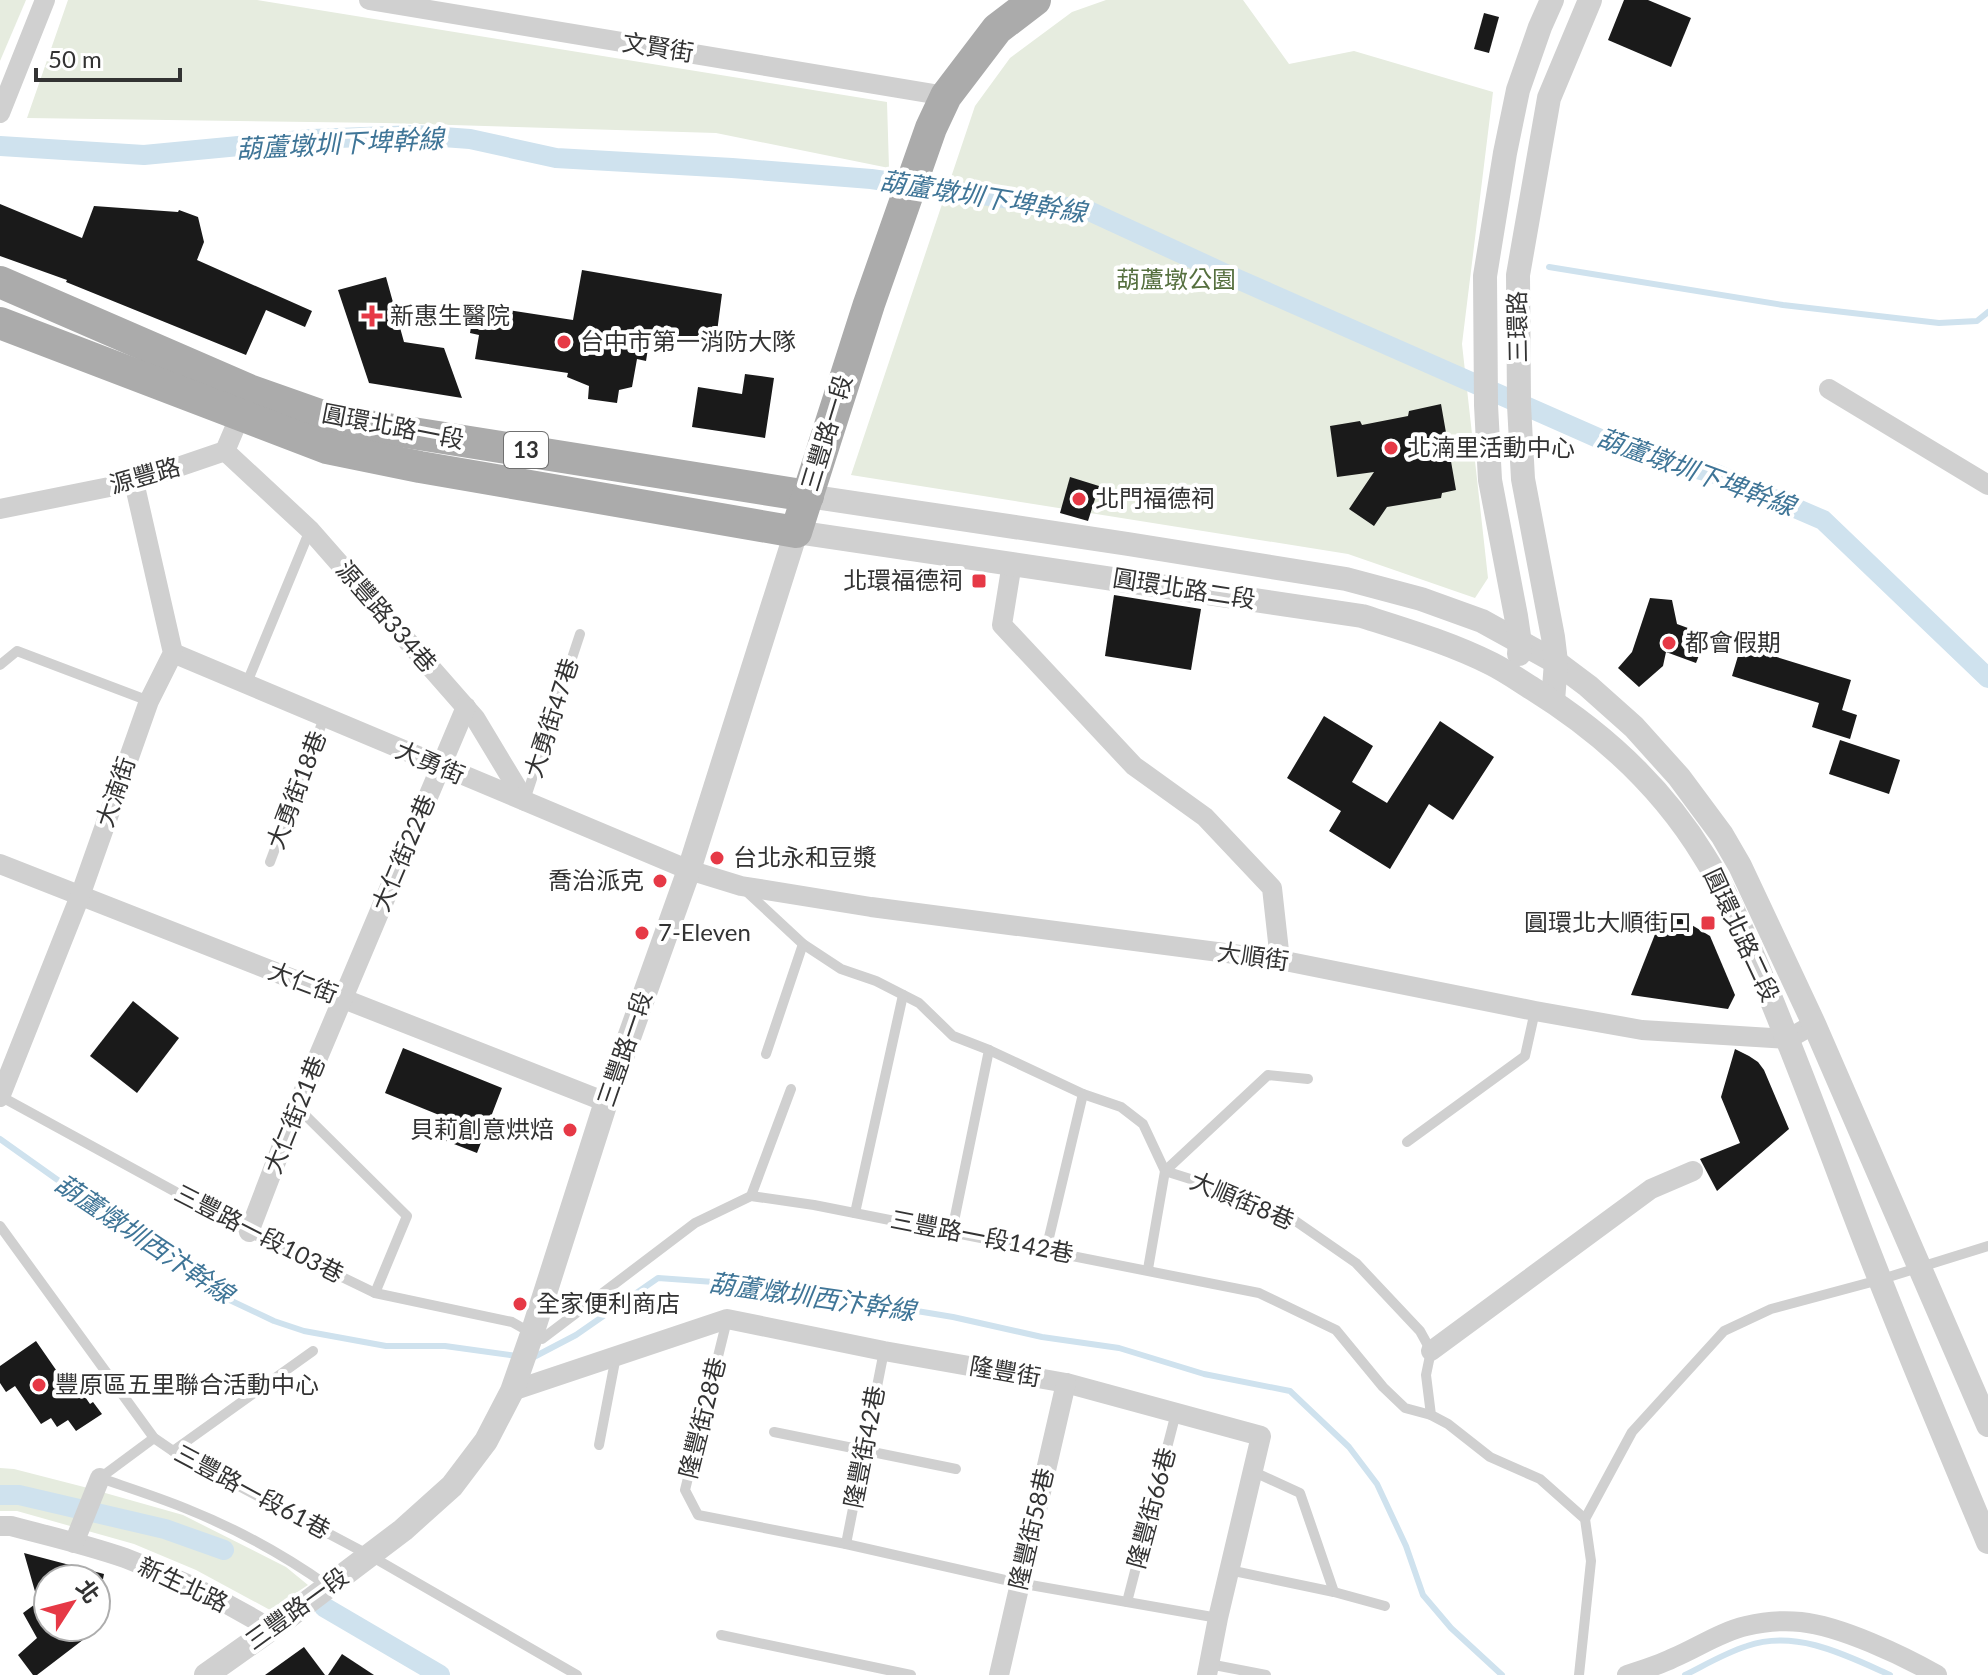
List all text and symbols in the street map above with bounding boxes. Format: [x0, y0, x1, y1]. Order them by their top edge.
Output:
street label: 文賢街 [620, 27, 696, 66]
scale bar [36, 32, 180, 82]
text: 50 m [48, 44, 102, 73]
water label: 葫蘆墩圳下埤幹線 [235, 121, 448, 164]
water label: 葫蘆墩圳下埤幹線 [878, 164, 1091, 229]
park label: 葫蘆墩公園 [1116, 264, 1236, 293]
street label: 三環路 [1501, 291, 1532, 363]
place label: 新惠生醫院 [390, 300, 510, 329]
marker: 新惠生醫院 [361, 305, 383, 327]
place label: 台中市第一消防大隊 [580, 326, 796, 355]
marker: 台中市第一消防大隊 [555, 333, 573, 351]
street label: 三豐路一段 [794, 371, 857, 494]
street label: 圓環北路一段 [320, 398, 467, 453]
water label: 葫蘆墩圳下埤幹線 [1593, 420, 1802, 523]
road number: 13 [504, 432, 548, 468]
place label: 北湳里活動中心 [1407, 432, 1575, 461]
marker: 北湳里活動中心 [1382, 439, 1400, 457]
street label: 源豐路 [106, 451, 183, 498]
place label: 北門福德祠 [1095, 483, 1215, 512]
marker: 北門福德祠 [1070, 490, 1088, 508]
street label: 源豐路334巷 [331, 555, 443, 678]
street label: 圓環北路二段 [1111, 562, 1258, 613]
place label: 北環福德祠 [843, 565, 963, 594]
marker: 北環福德祠 [970, 572, 988, 590]
place label: 都會假期 [1685, 627, 1781, 656]
marker: 都會假期 [1660, 634, 1678, 652]
street label: 大勇街47巷 [518, 654, 583, 781]
street label: 大勇街18巷 [260, 726, 331, 852]
street label: 大勇街 [392, 734, 469, 789]
street label: 大湳街 [89, 753, 140, 830]
street label: 大仁街22巷 [365, 790, 440, 915]
place label: 台北永和豆漿 [733, 842, 877, 871]
marker: 台北永和豆漿 [708, 849, 726, 867]
street label: 圓環北路二段 [1699, 863, 1786, 1006]
place label: 喬治派克 [548, 865, 644, 894]
marker: 喬治派克 [651, 872, 669, 890]
place label: 圓環北大順街口 [1524, 907, 1692, 936]
marker: 圓環北大順街口 [1699, 914, 1717, 932]
place label: 7-Eleven [658, 917, 751, 946]
marker: 7-Eleven [633, 924, 651, 942]
street label: 大順街 [1216, 936, 1291, 975]
street label: 大仁街 [265, 955, 342, 1008]
street label: 三豐路一段 [590, 987, 657, 1110]
street label: 大仁街21巷 [257, 1052, 330, 1177]
place label: 貝莉創意烘焙 [410, 1114, 554, 1143]
marker: 貝莉創意烘焙 [561, 1121, 579, 1139]
street label: 大順街8巷 [1186, 1165, 1299, 1234]
water label: 葫蘆燉圳西汴幹線 [49, 1167, 242, 1311]
street label: 三豐路一段103巷 [170, 1178, 349, 1288]
street label: 三豐路一段142巷 [888, 1204, 1076, 1267]
water label: 葫蘆燉圳西汴幹線 [707, 1266, 920, 1327]
place label: 全家便利商店 [536, 1288, 680, 1317]
marker: 全家便利商店 [511, 1295, 529, 1313]
street label: 隆豐街 [967, 1350, 1043, 1391]
street label: 隆豐街28巷 [672, 1354, 731, 1481]
place label: 豐原區五里聯合活動中心 [55, 1369, 319, 1398]
marker: 豐原區五里聯合活動中心 [30, 1376, 48, 1394]
street label: 隆豐街42巷 [837, 1383, 890, 1510]
street label: 三豐路一段61巷 [170, 1438, 335, 1544]
street label: 隆豐街66巷 [1121, 1444, 1181, 1571]
street label: 隆豐街58巷 [1002, 1465, 1059, 1592]
street label: 新生北路 [134, 1550, 233, 1617]
street label: 三豐路一段 [239, 1561, 353, 1655]
north arrow [32, 1563, 112, 1643]
text: 北 [71, 1574, 106, 1608]

